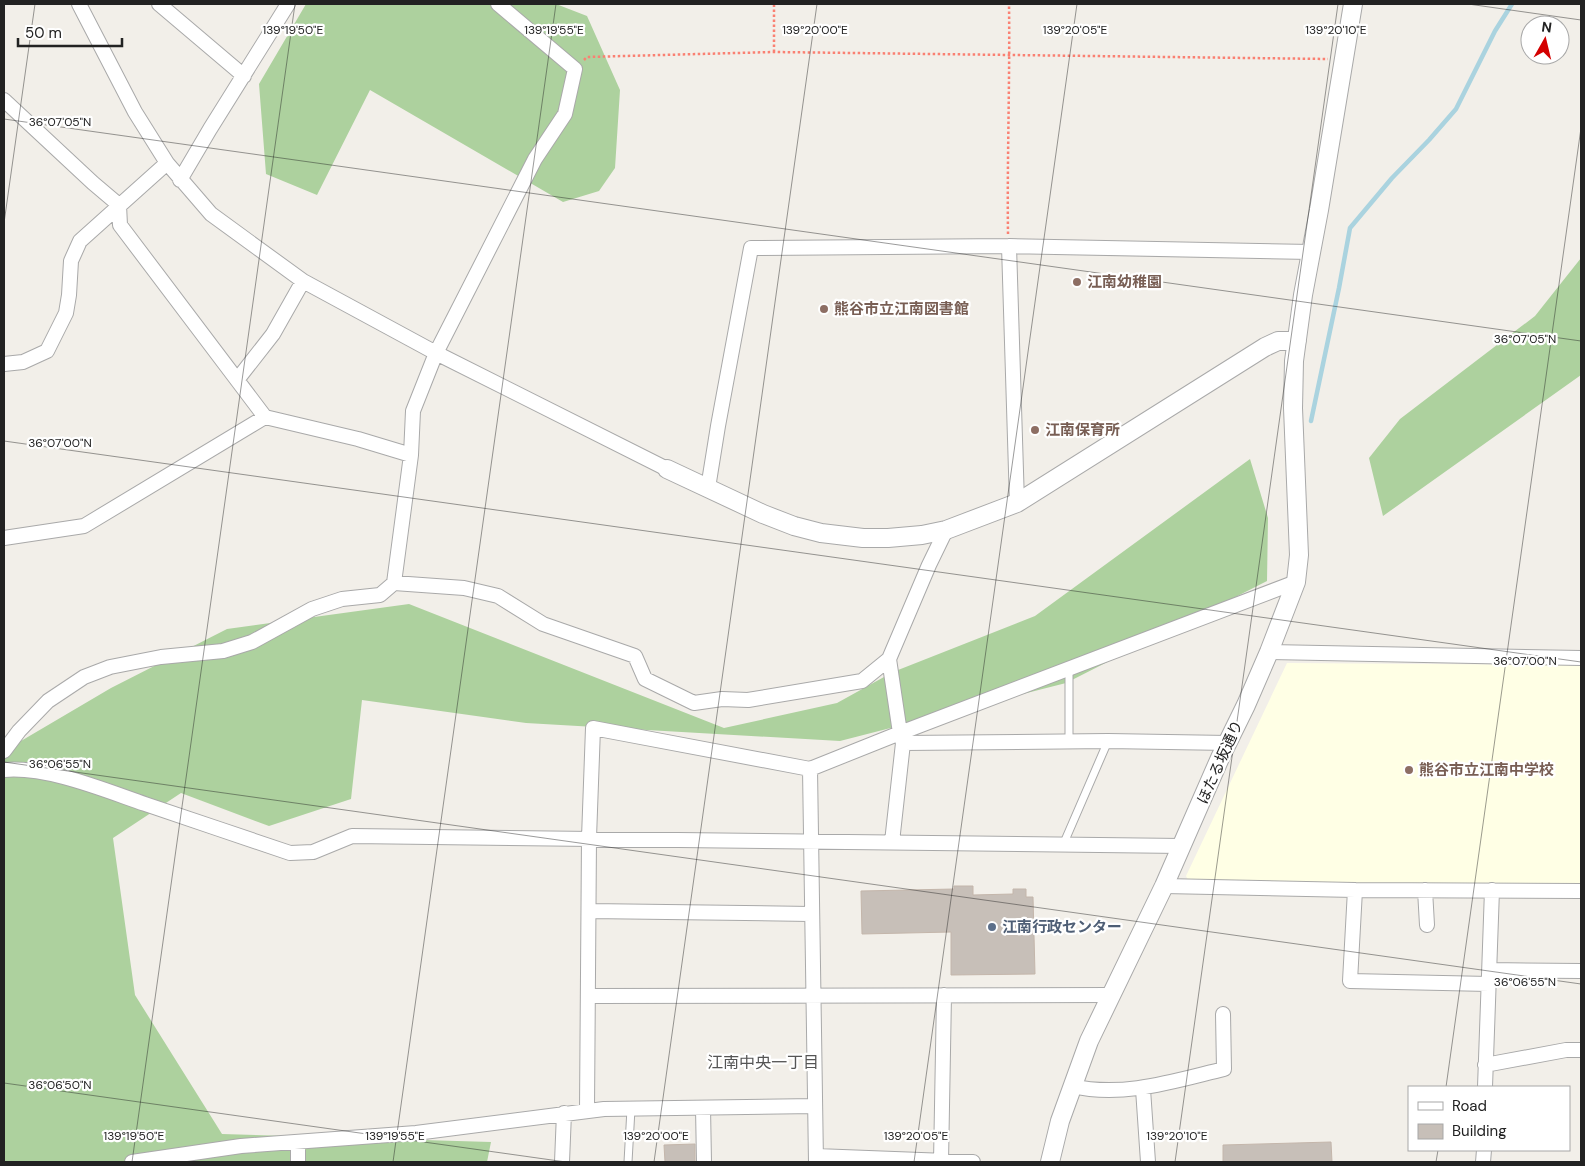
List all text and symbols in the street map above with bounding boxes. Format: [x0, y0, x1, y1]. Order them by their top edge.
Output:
scale bar [18, 15, 121, 47]
north arrow [1520, 15, 1570, 65]
text: N [1540, 18, 1553, 37]
text: 139°19'50"E [263, 22, 324, 38]
text: 139°19'55"E [524, 22, 584, 38]
text: 139°20'00"E [782, 22, 848, 38]
text: 139°20'05"E [1043, 22, 1108, 38]
text: 139°20'10"E [1305, 22, 1367, 38]
text: 50 m [25, 23, 62, 43]
text: 36°07'05"N [29, 114, 91, 130]
place label: 江南幼稚園 [1087, 272, 1162, 292]
marker: 江南幼稚園 [1071, 276, 1083, 288]
place label: 熊谷市立江南図書館 [834, 299, 969, 319]
marker: 熊谷市立江南図書館 [818, 303, 830, 315]
text: 36°07'05"N [1494, 331, 1556, 347]
place label: 江南保育所 [1045, 420, 1120, 440]
marker: 江南保育所 [1029, 424, 1041, 436]
text: 36°07'00"N [28, 435, 92, 451]
text: 36°07'00"N [1493, 653, 1557, 669]
street label: ほたる坂通り [1193, 717, 1247, 807]
text: 36°06'55"N [29, 756, 91, 772]
place label: 熊谷市立江南中学校 [1419, 760, 1554, 780]
marker: 熊谷市立江南中学校 [1403, 764, 1415, 776]
place label: 江南行政センター [1002, 917, 1122, 937]
marker: 江南行政センター [986, 921, 998, 933]
text: 36°06'55"N [1494, 974, 1556, 990]
district label: 江南中央一丁目 [707, 1052, 819, 1073]
text: 36°06'50"N [28, 1077, 92, 1093]
legend [1408, 1086, 1570, 1151]
text: Road [1452, 1096, 1487, 1116]
text: Building [1452, 1121, 1507, 1141]
text: 139°19'50"E [104, 1128, 165, 1144]
text: 139°19'55"E [365, 1128, 425, 1144]
text: 139°20'00"E [623, 1128, 689, 1144]
text: 139°20'05"E [884, 1128, 949, 1144]
text: 139°20'10"E [1146, 1128, 1208, 1144]

